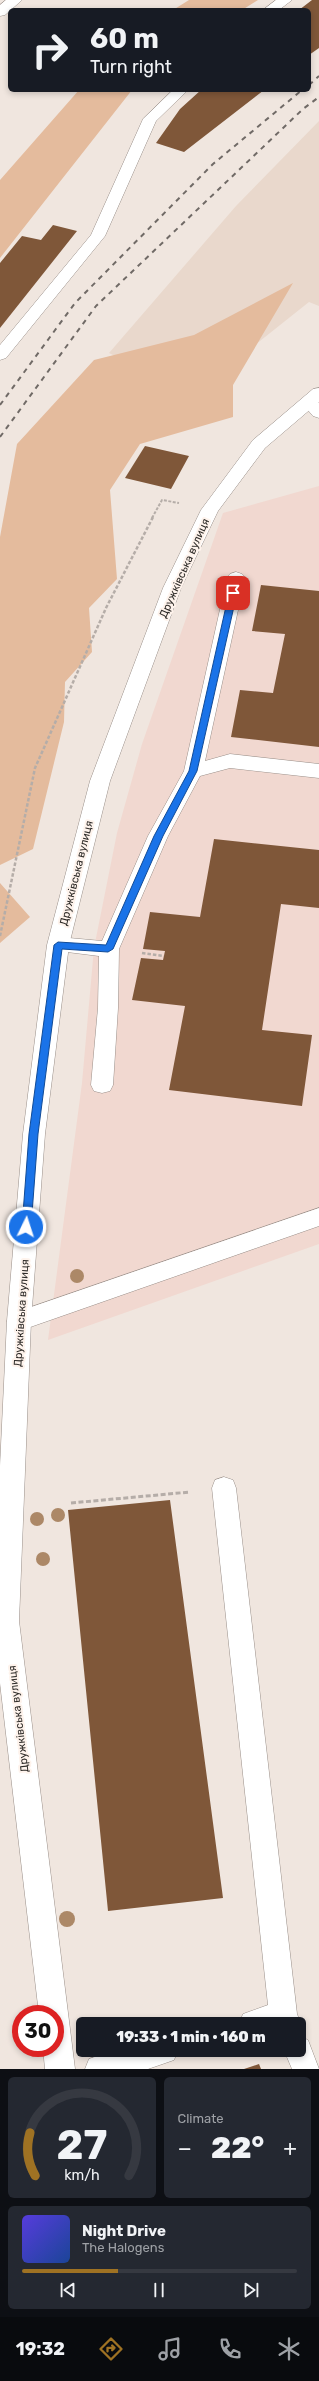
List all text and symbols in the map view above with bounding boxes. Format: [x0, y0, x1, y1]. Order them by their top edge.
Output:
text: 60 m [90, 22, 159, 55]
icon: right [24, 24, 76, 76]
text: Turn right [90, 56, 172, 78]
street label: Дружківська вулиця [157, 516, 212, 620]
pin [216, 576, 250, 610]
icon: arrive [222, 582, 244, 604]
street label: Дружківська вулиця [57, 819, 96, 927]
position arrow [5, 1206, 47, 1248]
street label: Дружківська вулиця [11, 1259, 32, 1367]
street label: Дружківська вулиця [5, 1665, 32, 1773]
speed limit sign: 30 [12, 2005, 64, 2057]
text: 19:33 · 1 min · 160 m [116, 2028, 266, 2046]
text: Climate [178, 2111, 224, 2126]
text: 27 [56, 2119, 107, 2168]
text: 22° [211, 2130, 264, 2166]
text: − [178, 2135, 192, 2162]
text: + [283, 2135, 297, 2162]
text: km/h [64, 2166, 100, 2183]
text: Night Drive [82, 2222, 166, 2240]
text: The Halogens [82, 2240, 164, 2255]
icon: previous [57, 2279, 79, 2301]
icon: pause [148, 2279, 170, 2301]
icon: next [240, 2279, 262, 2301]
icon: directions [97, 2335, 125, 2363]
icon: music [156, 2335, 184, 2363]
icon: phone [216, 2335, 244, 2363]
icon: climate [275, 2335, 303, 2363]
text: 19:32 [16, 2338, 65, 2360]

